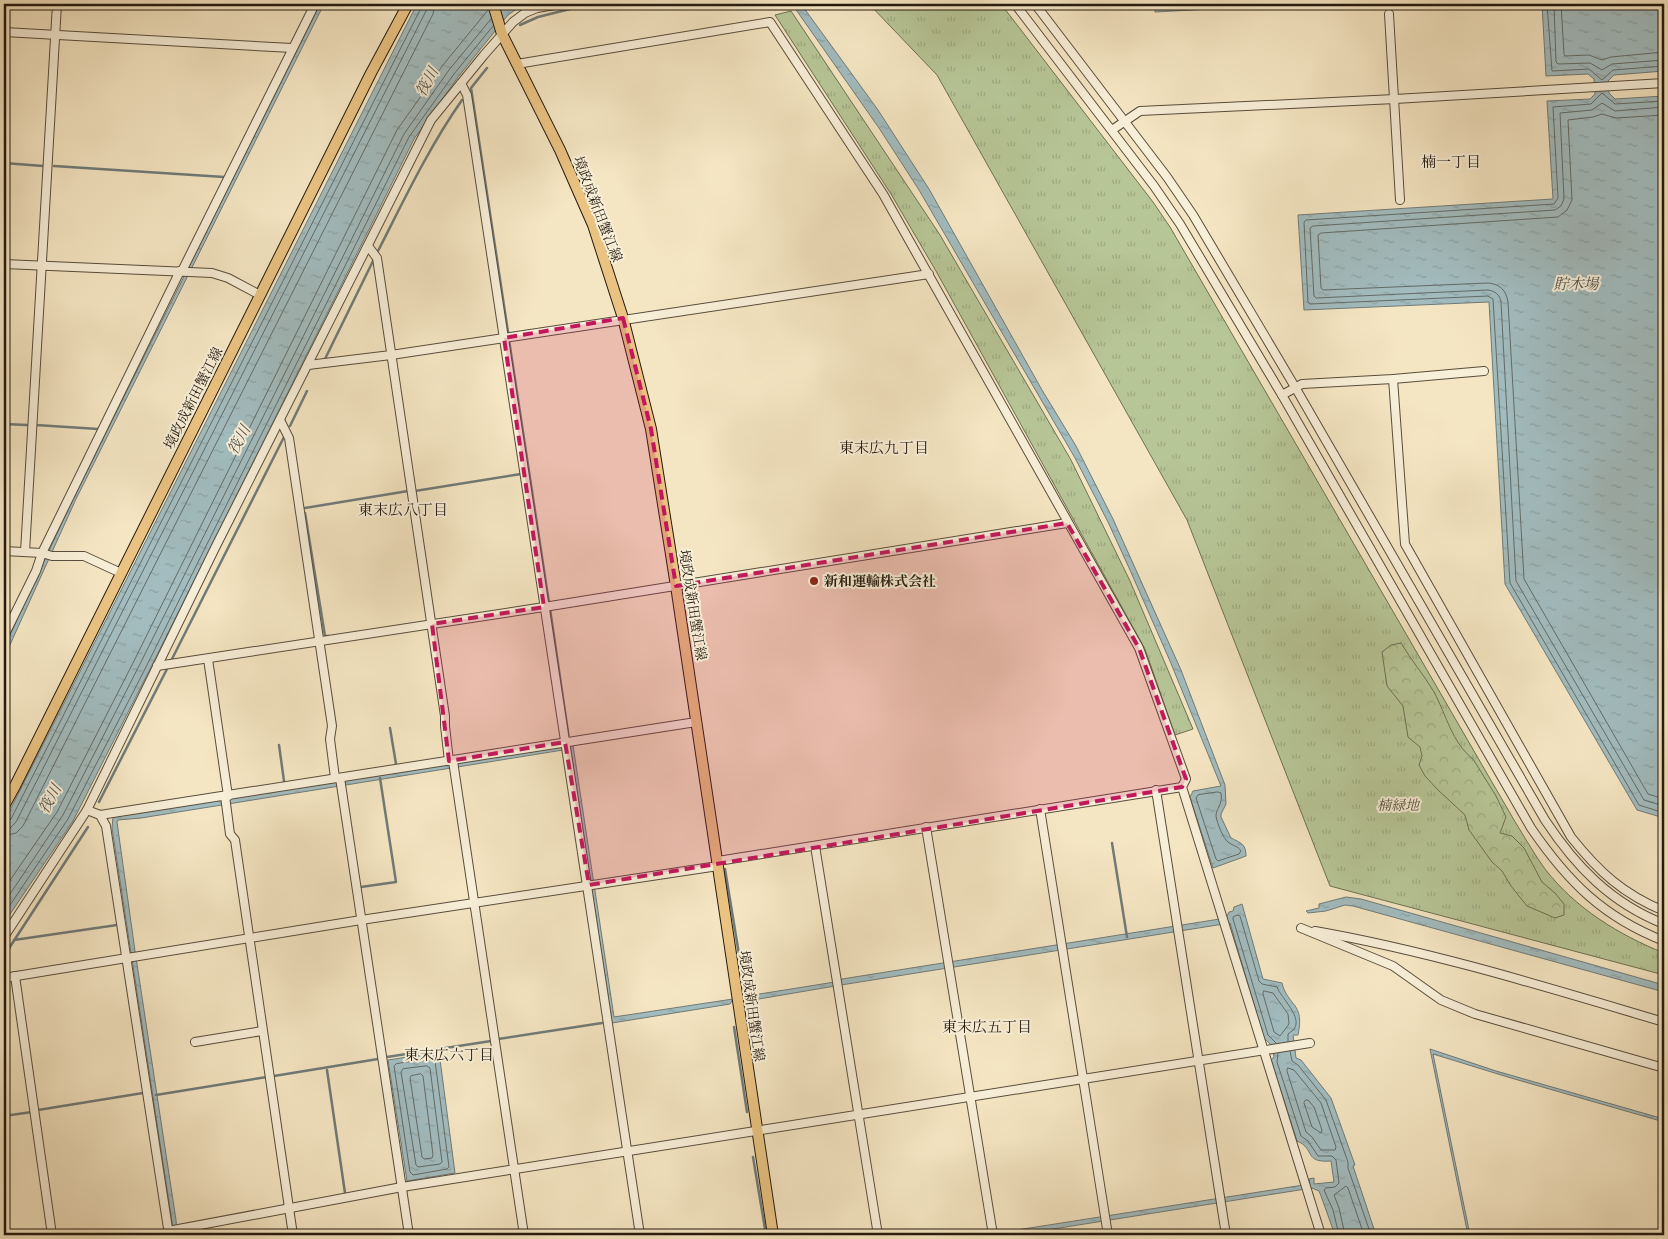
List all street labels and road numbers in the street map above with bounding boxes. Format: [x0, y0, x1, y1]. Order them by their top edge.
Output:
street label: 境政成新田蟹江線 [569, 154, 626, 265]
street label: 境政成新田蟹江線 [160, 344, 227, 452]
street label: 境政成新田蟹江線 [674, 548, 710, 662]
street label: 境政成新田蟹江線 [734, 949, 768, 1063]

